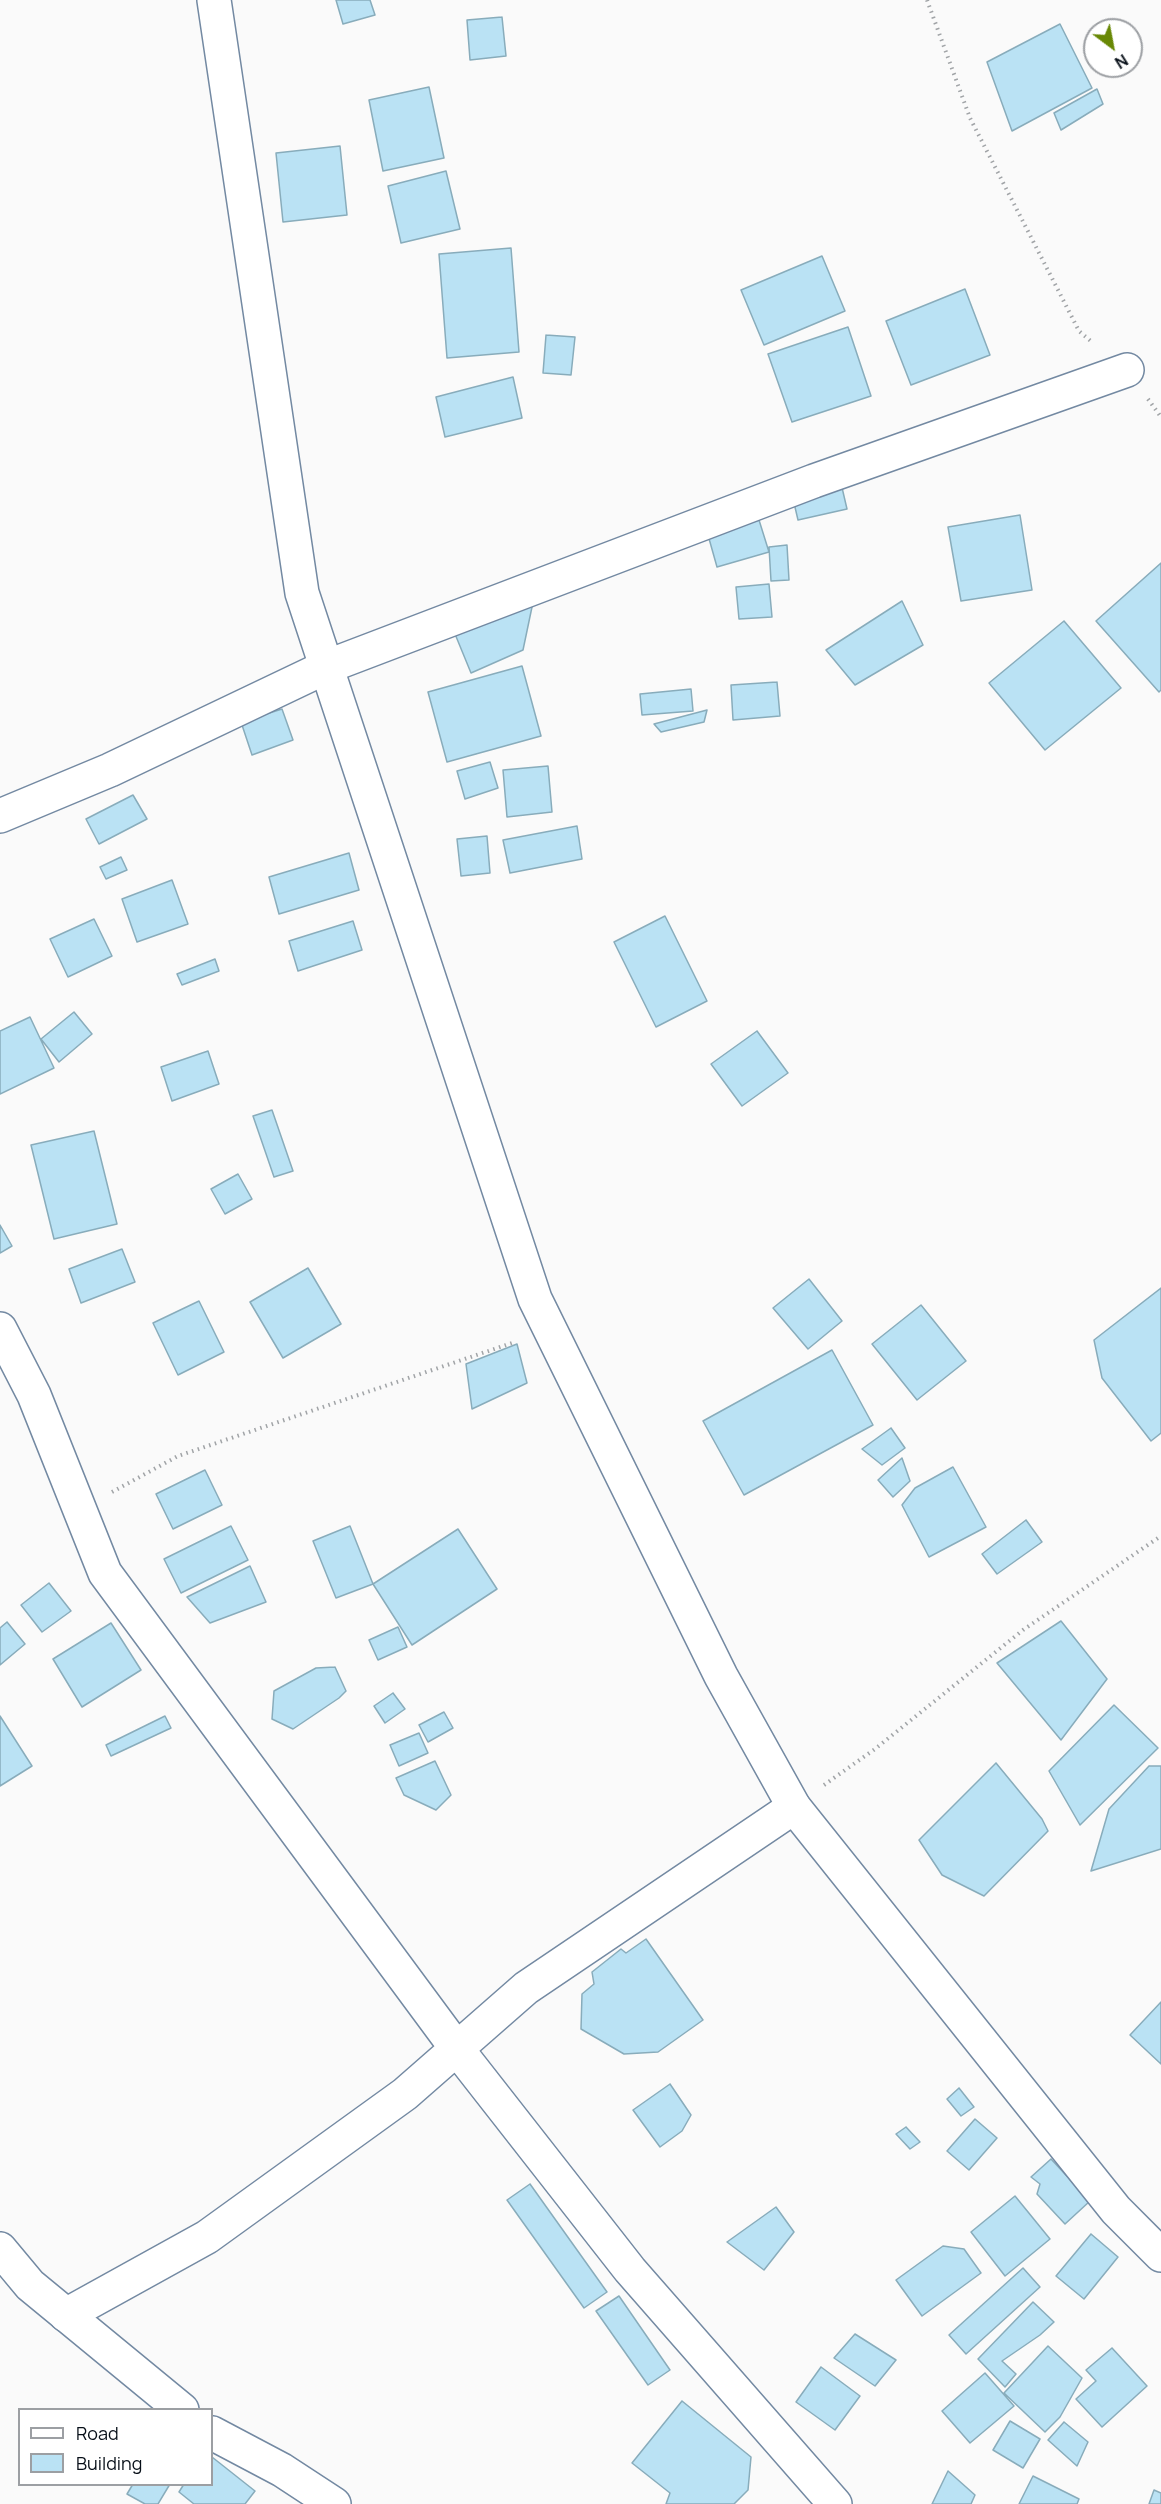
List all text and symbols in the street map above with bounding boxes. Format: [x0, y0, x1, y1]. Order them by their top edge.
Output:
north arrow [1083, 18, 1143, 78]
text: N [1111, 49, 1132, 74]
legend [18, 2408, 213, 2486]
text: Road [76, 2421, 119, 2445]
text: Building [76, 2451, 142, 2475]

